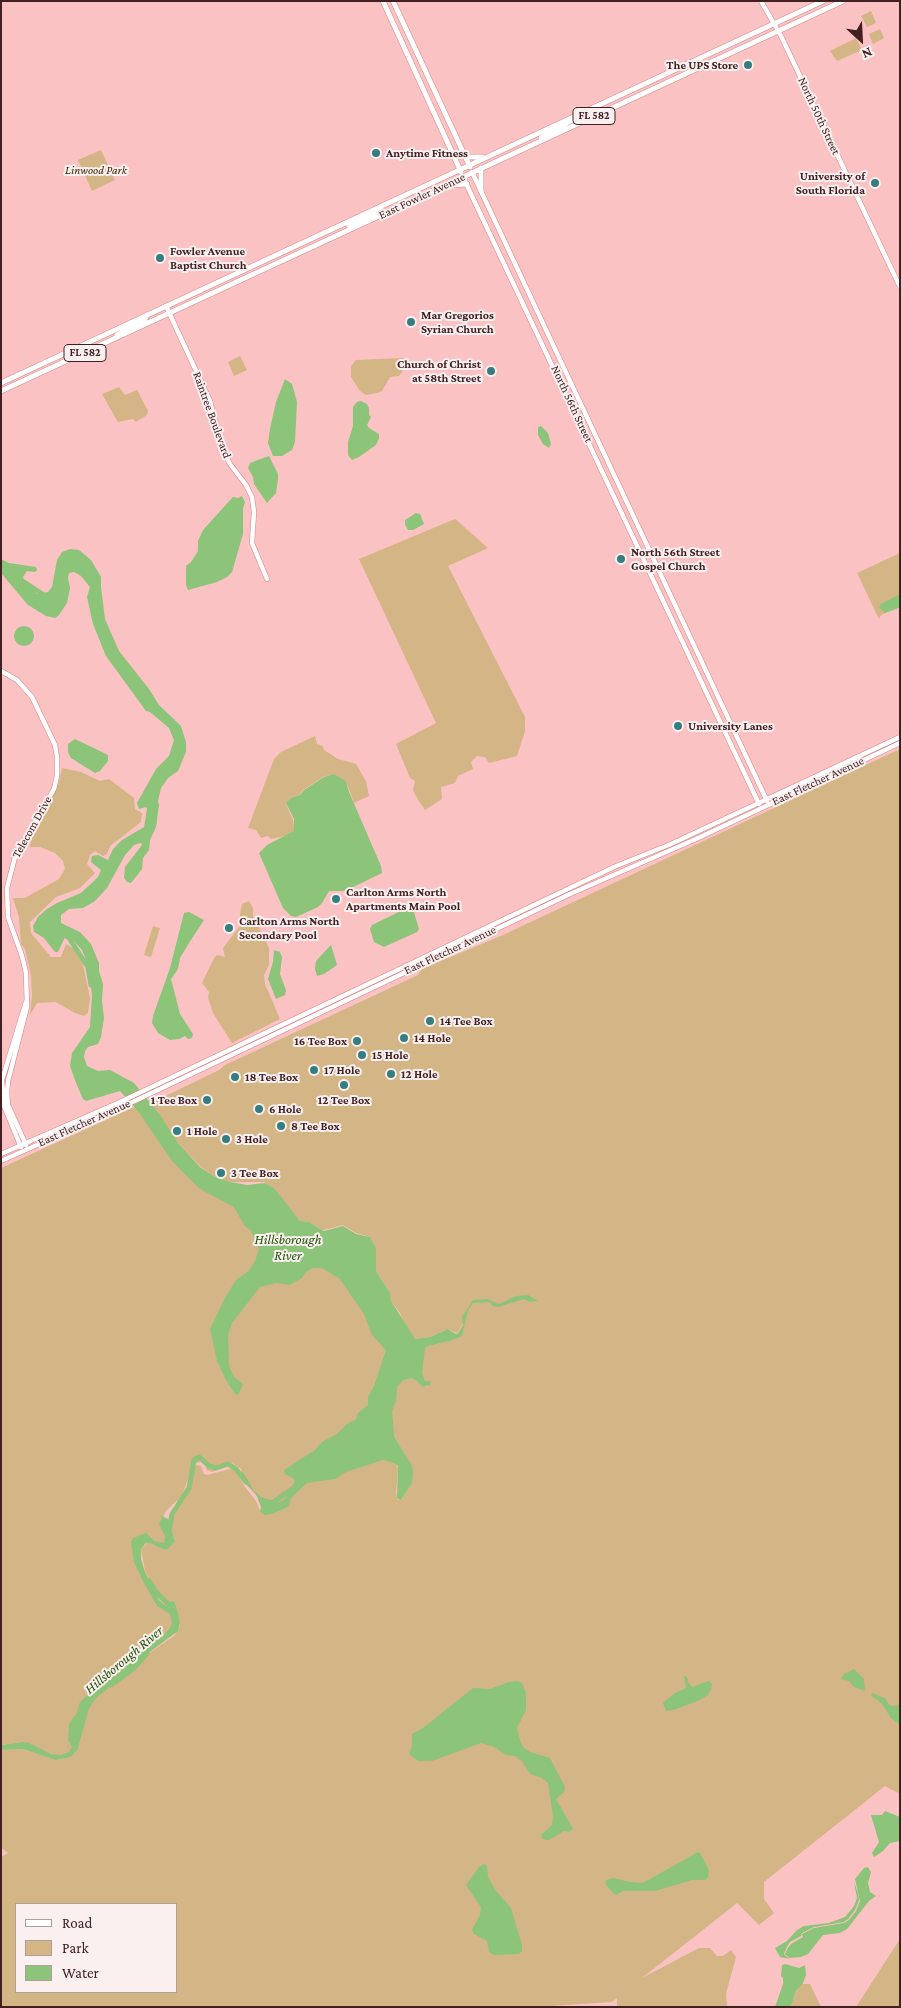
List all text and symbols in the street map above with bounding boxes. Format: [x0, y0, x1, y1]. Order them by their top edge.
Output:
north arrow [836, 15, 886, 65]
text: N [860, 44, 875, 63]
place label: The UPS Store [666, 58, 738, 72]
marker: The UPS Store [742, 59, 754, 71]
street label: North 50th Street [795, 75, 843, 157]
road number: FL 582 [573, 108, 615, 124]
place label: Anytime Fitness [386, 146, 468, 160]
marker: Anytime Fitness [370, 147, 382, 159]
park label: Linwood Park [65, 163, 127, 177]
place label: University of South Florida [796, 169, 865, 197]
street label: East Fowler Avenue [377, 170, 467, 222]
marker: University of South Florida [869, 177, 881, 189]
place label: Fowler Avenue Baptist Church [170, 244, 247, 272]
marker: Fowler Avenue Baptist Church [154, 252, 166, 264]
place label: Mar Gregorios Syrian Church [421, 308, 494, 336]
marker: Mar Gregorios Syrian Church [405, 316, 417, 328]
road number: FL 582 [64, 344, 106, 362]
place label: Church of Christ at 58th Street [397, 357, 481, 385]
street label: North 56th Street [548, 363, 596, 445]
marker: Church of Christ at 58th Street [485, 365, 497, 377]
street label: Raintree Boulevard [190, 370, 234, 460]
place label: North 56th Street Gospel Church [631, 545, 720, 573]
marker: North 56th Street Gospel Church [615, 553, 627, 565]
place label: University Lanes [688, 719, 773, 733]
marker: University Lanes [672, 720, 684, 732]
street label: East Fletcher Avenue [770, 753, 866, 809]
street label: Telecom Drive [9, 793, 55, 861]
place label: Carlton Arms North Apartments Main Pool [346, 885, 460, 913]
marker: Carlton Arms North Apartments Main Pool [330, 893, 342, 905]
place label: Carlton Arms North Secondary Pool [239, 914, 339, 942]
marker: Carlton Arms North Secondary Pool [223, 922, 235, 934]
street label: East Fletcher Avenue [402, 922, 498, 978]
place label: 14 Tee Box [440, 1014, 493, 1028]
marker: 14 Tee Box [424, 1015, 436, 1027]
place label: 14 Hole [414, 1031, 451, 1045]
marker: 14 Hole [398, 1032, 410, 1044]
place label: 16 Tee Box [294, 1034, 347, 1048]
marker: 16 Tee Box [351, 1035, 363, 1047]
place label: 15 Hole [372, 1048, 408, 1062]
marker: 15 Hole [356, 1049, 368, 1061]
place label: 17 Hole [324, 1063, 360, 1077]
marker: 17 Hole [308, 1064, 320, 1076]
place label: 12 Hole [401, 1067, 437, 1081]
marker: 12 Hole [385, 1068, 397, 1080]
place label: 18 Tee Box [245, 1070, 298, 1084]
marker: 18 Tee Box [229, 1071, 241, 1083]
marker: 12 Tee Box [338, 1079, 350, 1091]
place label: 1 Tee Box [151, 1093, 197, 1107]
place label: 12 Tee Box [318, 1093, 370, 1107]
marker: 1 Tee Box [201, 1094, 213, 1106]
street label: East Fletcher Avenue [36, 1096, 132, 1150]
place label: 6 Hole [269, 1102, 301, 1116]
marker: 6 Hole [253, 1103, 265, 1115]
place label: 8 Tee Box [291, 1119, 340, 1133]
marker: 8 Tee Box [275, 1120, 287, 1132]
place label: 1 Hole [187, 1124, 217, 1138]
marker: 1 Hole [171, 1125, 183, 1137]
place label: 3 Hole [236, 1132, 268, 1146]
marker: 3 Hole [220, 1133, 232, 1145]
place label: 3 Tee Box [231, 1166, 279, 1180]
marker: 3 Tee Box [215, 1167, 227, 1179]
water label: Hillsborough River [255, 1232, 321, 1264]
water label: Hillsborough River [81, 1622, 167, 1698]
legend [15, 1903, 178, 1993]
text: Road [62, 1915, 92, 1931]
text: Park [62, 1940, 89, 1956]
text: Water [62, 1965, 99, 1981]

